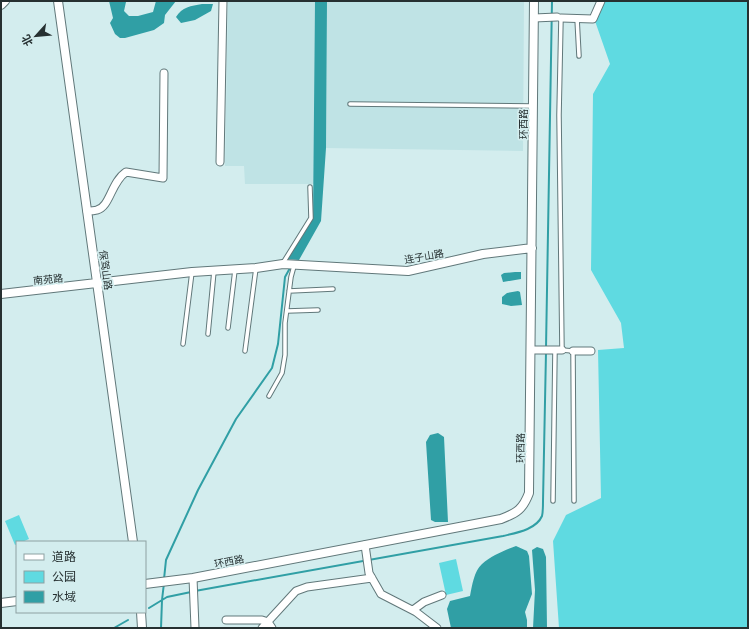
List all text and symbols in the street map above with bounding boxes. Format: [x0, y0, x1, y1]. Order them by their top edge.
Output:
north arrow [16, 16, 56, 56]
text: 北 [17, 32, 37, 49]
street label: 环西路 [516, 109, 531, 139]
street label: 连子山路 [403, 246, 445, 267]
street label: 保驾山路 [95, 249, 116, 291]
street label: 南苑路 [32, 270, 64, 289]
street label: 环西路 [513, 433, 528, 463]
legend [16, 541, 146, 613]
text: 道路 [52, 547, 76, 566]
street label: 环西路 [213, 551, 245, 572]
text: 公园 [52, 567, 76, 586]
text: 水域 [52, 587, 76, 606]

